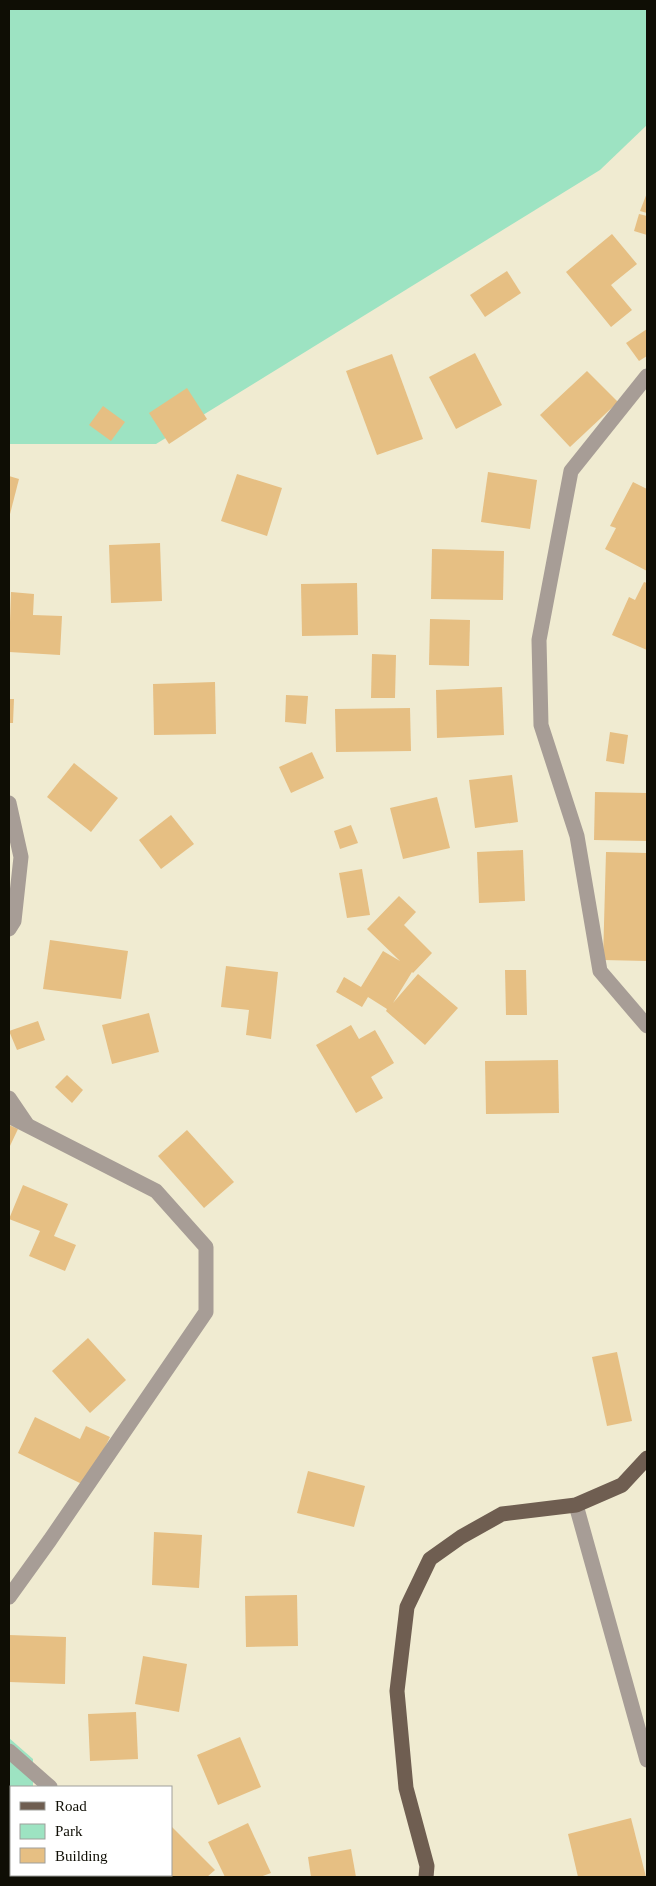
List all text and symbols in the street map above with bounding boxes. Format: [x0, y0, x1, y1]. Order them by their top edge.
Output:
legend [10, 1786, 172, 1876]
text: Road [55, 1798, 87, 1814]
text: Park [55, 1823, 83, 1839]
text: Building [55, 1848, 108, 1864]

